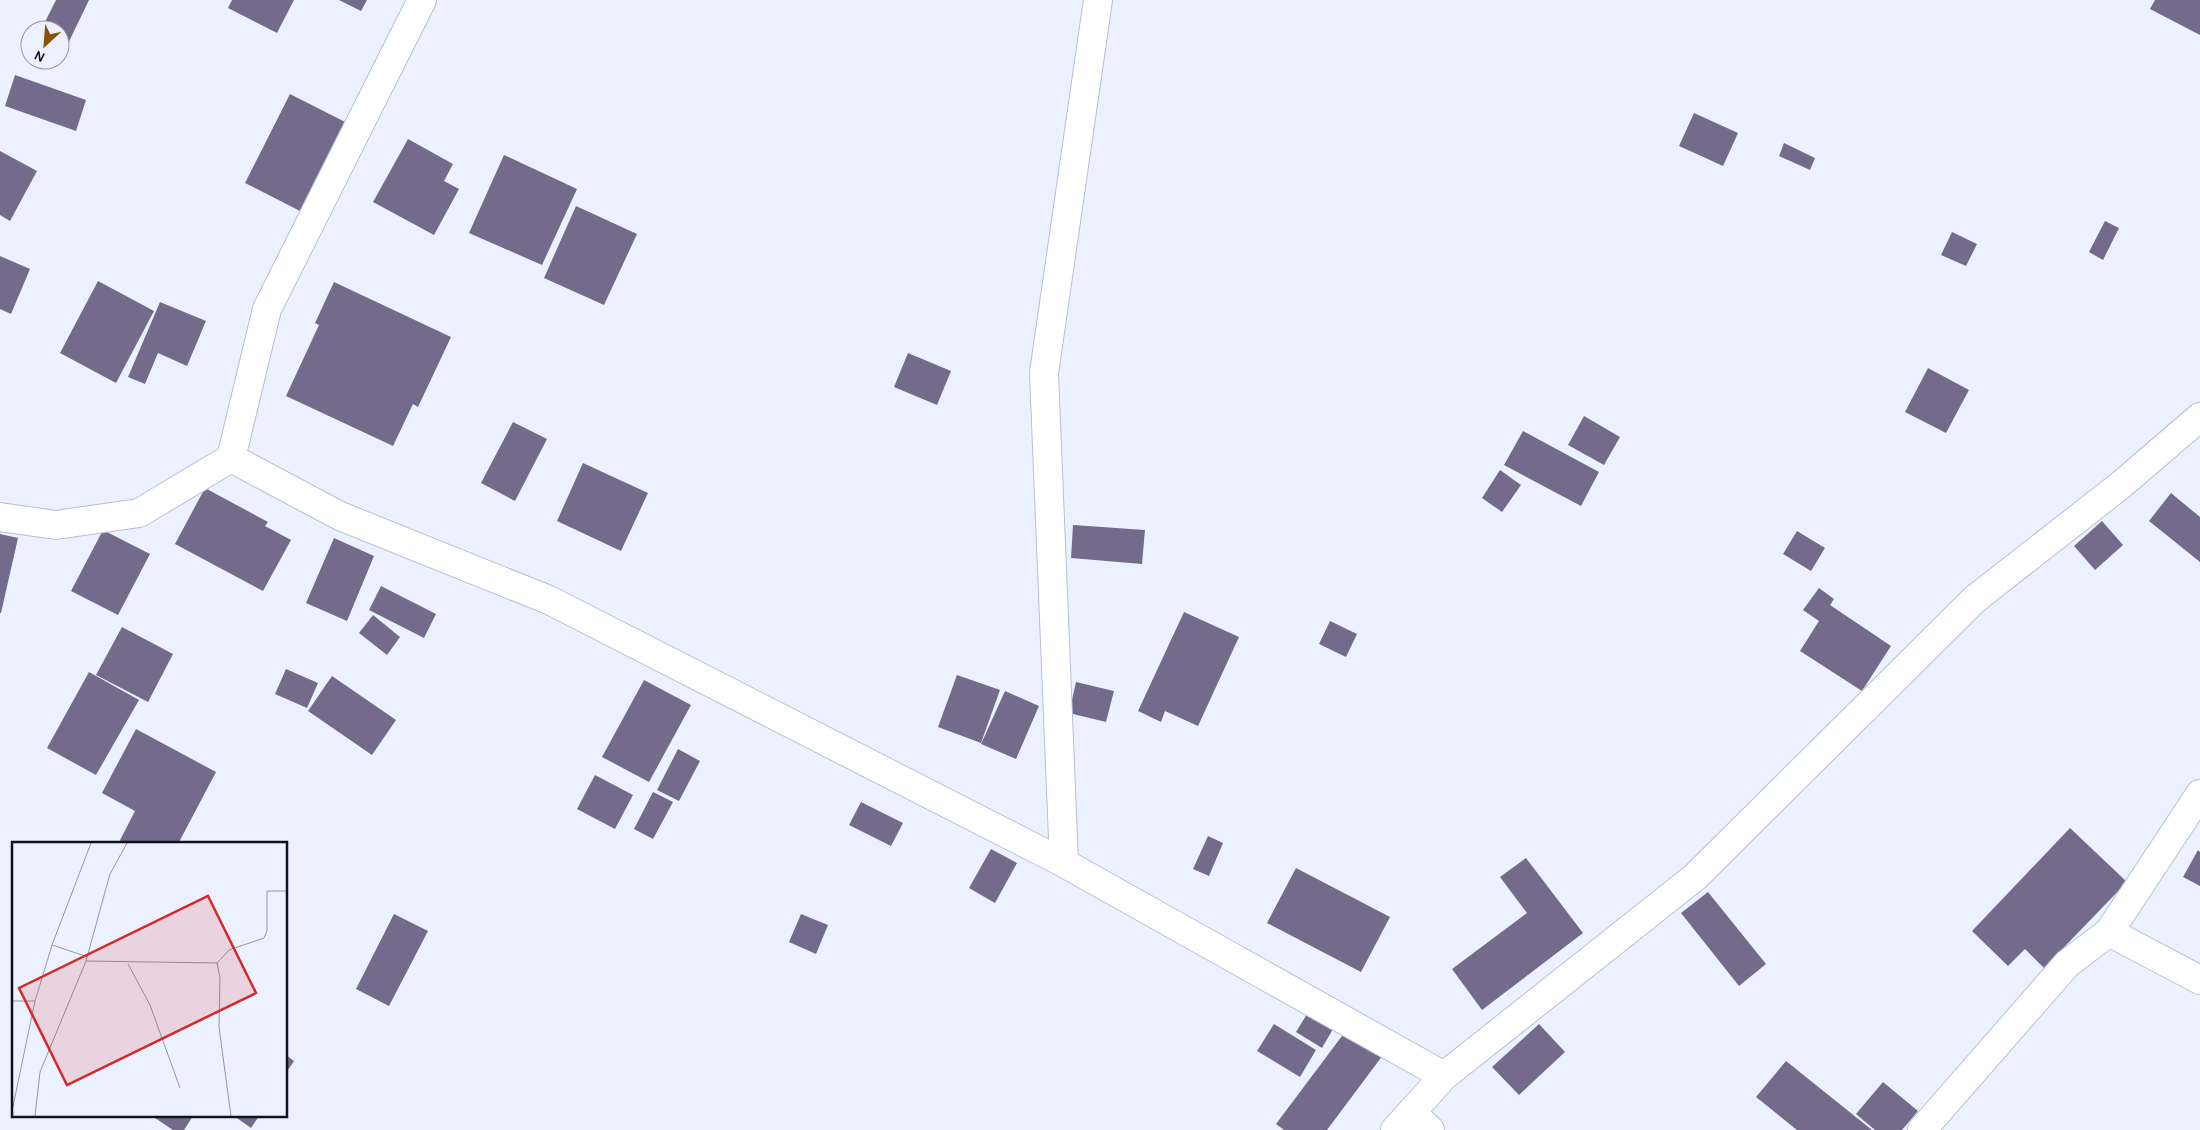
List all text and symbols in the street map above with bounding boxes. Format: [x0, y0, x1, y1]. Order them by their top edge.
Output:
north arrow [20, 20, 70, 70]
text: N [31, 46, 48, 66]
inset map [12, 842, 288, 1118]

